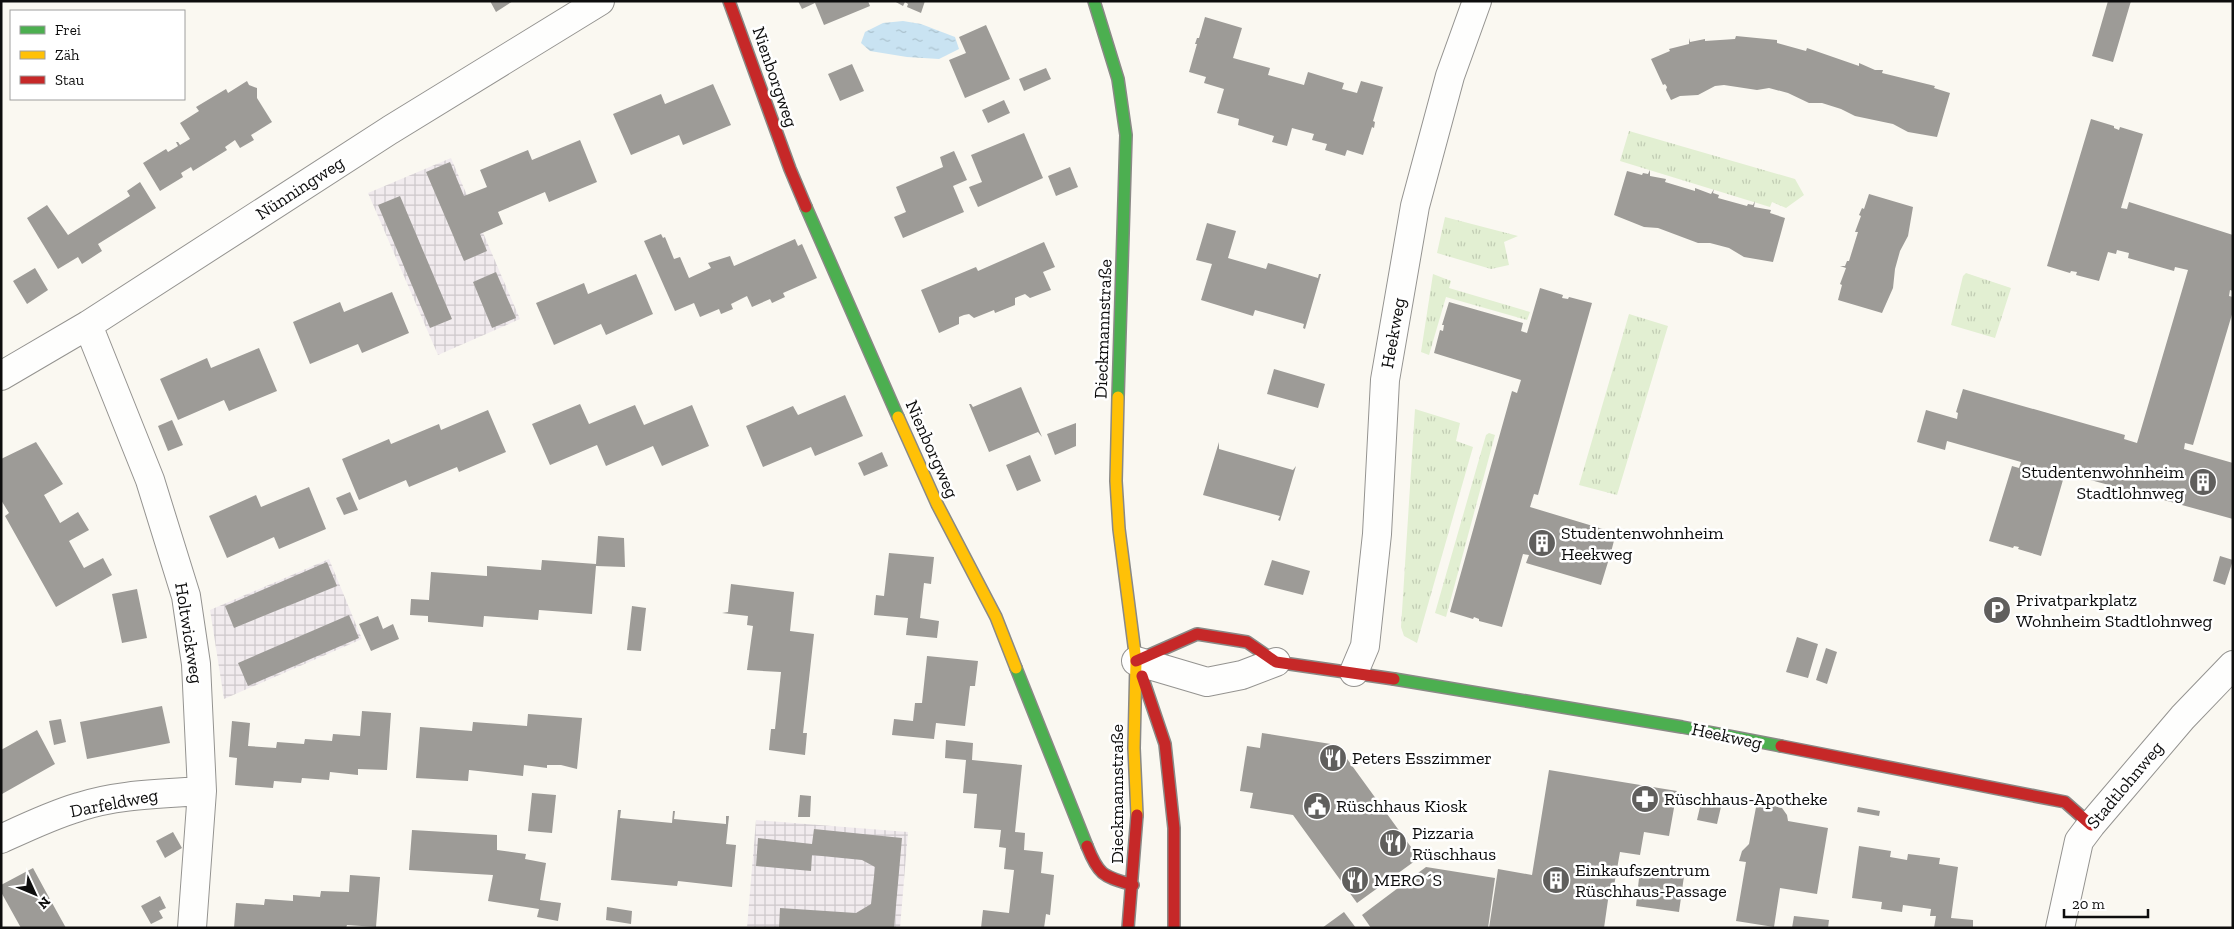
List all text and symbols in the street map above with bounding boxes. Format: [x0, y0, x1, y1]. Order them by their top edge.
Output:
legend [10, 10, 185, 100]
text: Frei [55, 21, 81, 39]
street label: Nienborgweg [748, 24, 803, 130]
text: Zäh [55, 46, 80, 64]
text: Stau [55, 71, 85, 89]
street label: Nünningweg [252, 151, 348, 225]
street label: Dieckmannstraße [1090, 259, 1116, 399]
street label: Heekweg [1376, 296, 1410, 370]
street label: Nienborgweg [901, 397, 963, 502]
place label: Studentenwohnheim Stadtlohnweg [2022, 461, 2184, 504]
building icon: Studentenwohnheim Stadtlohnweg [2188, 467, 2218, 497]
place label: Studentenwohnheim Heekweg [1561, 522, 1724, 565]
building icon: Studentenwohnheim Heekweg [1527, 528, 1557, 558]
street label: Holtwickweg [170, 581, 208, 685]
place label: Privatparkplatz Wohnheim Stadtlohnweg [2016, 589, 2212, 632]
parking icon: Privatparkplatz Wohnheim Stadtlohnweg [1982, 595, 2012, 625]
street label: Heekweg [1690, 718, 1764, 754]
street label: Dieckmannstraße [1106, 724, 1128, 864]
street label: Stadtlohnweg [2082, 737, 2168, 833]
restaurant icon: Peters Esszimmer [1318, 743, 1348, 773]
place label: Peters Esszimmer [1352, 747, 1492, 769]
street label: Darfeldweg [68, 784, 160, 822]
pharmacy icon: Rüschhaus-Apotheke [1630, 784, 1660, 814]
place label: Rüschhaus-Apotheke [1664, 788, 1827, 810]
public building icon: Rüschhaus Kiosk [1302, 791, 1332, 821]
place label: Rüschhaus Kiosk [1336, 795, 1468, 817]
place label: Pizzaria Rüschhaus [1412, 822, 1496, 865]
restaurant icon: Pizzaria Rüschhaus [1378, 828, 1408, 858]
place label: Einkaufszentrum Rüschhaus-Passage [1575, 859, 1727, 902]
restaurant icon: MERO´S [1340, 865, 1370, 895]
building icon: Einkaufszentrum Rüschhaus-Passage [1541, 865, 1571, 895]
north arrow [10, 869, 60, 919]
place label: MERO´S [1374, 869, 1442, 891]
scale bar [2064, 886, 2148, 918]
text: N [34, 893, 54, 913]
text: 20 m [2072, 895, 2105, 913]

